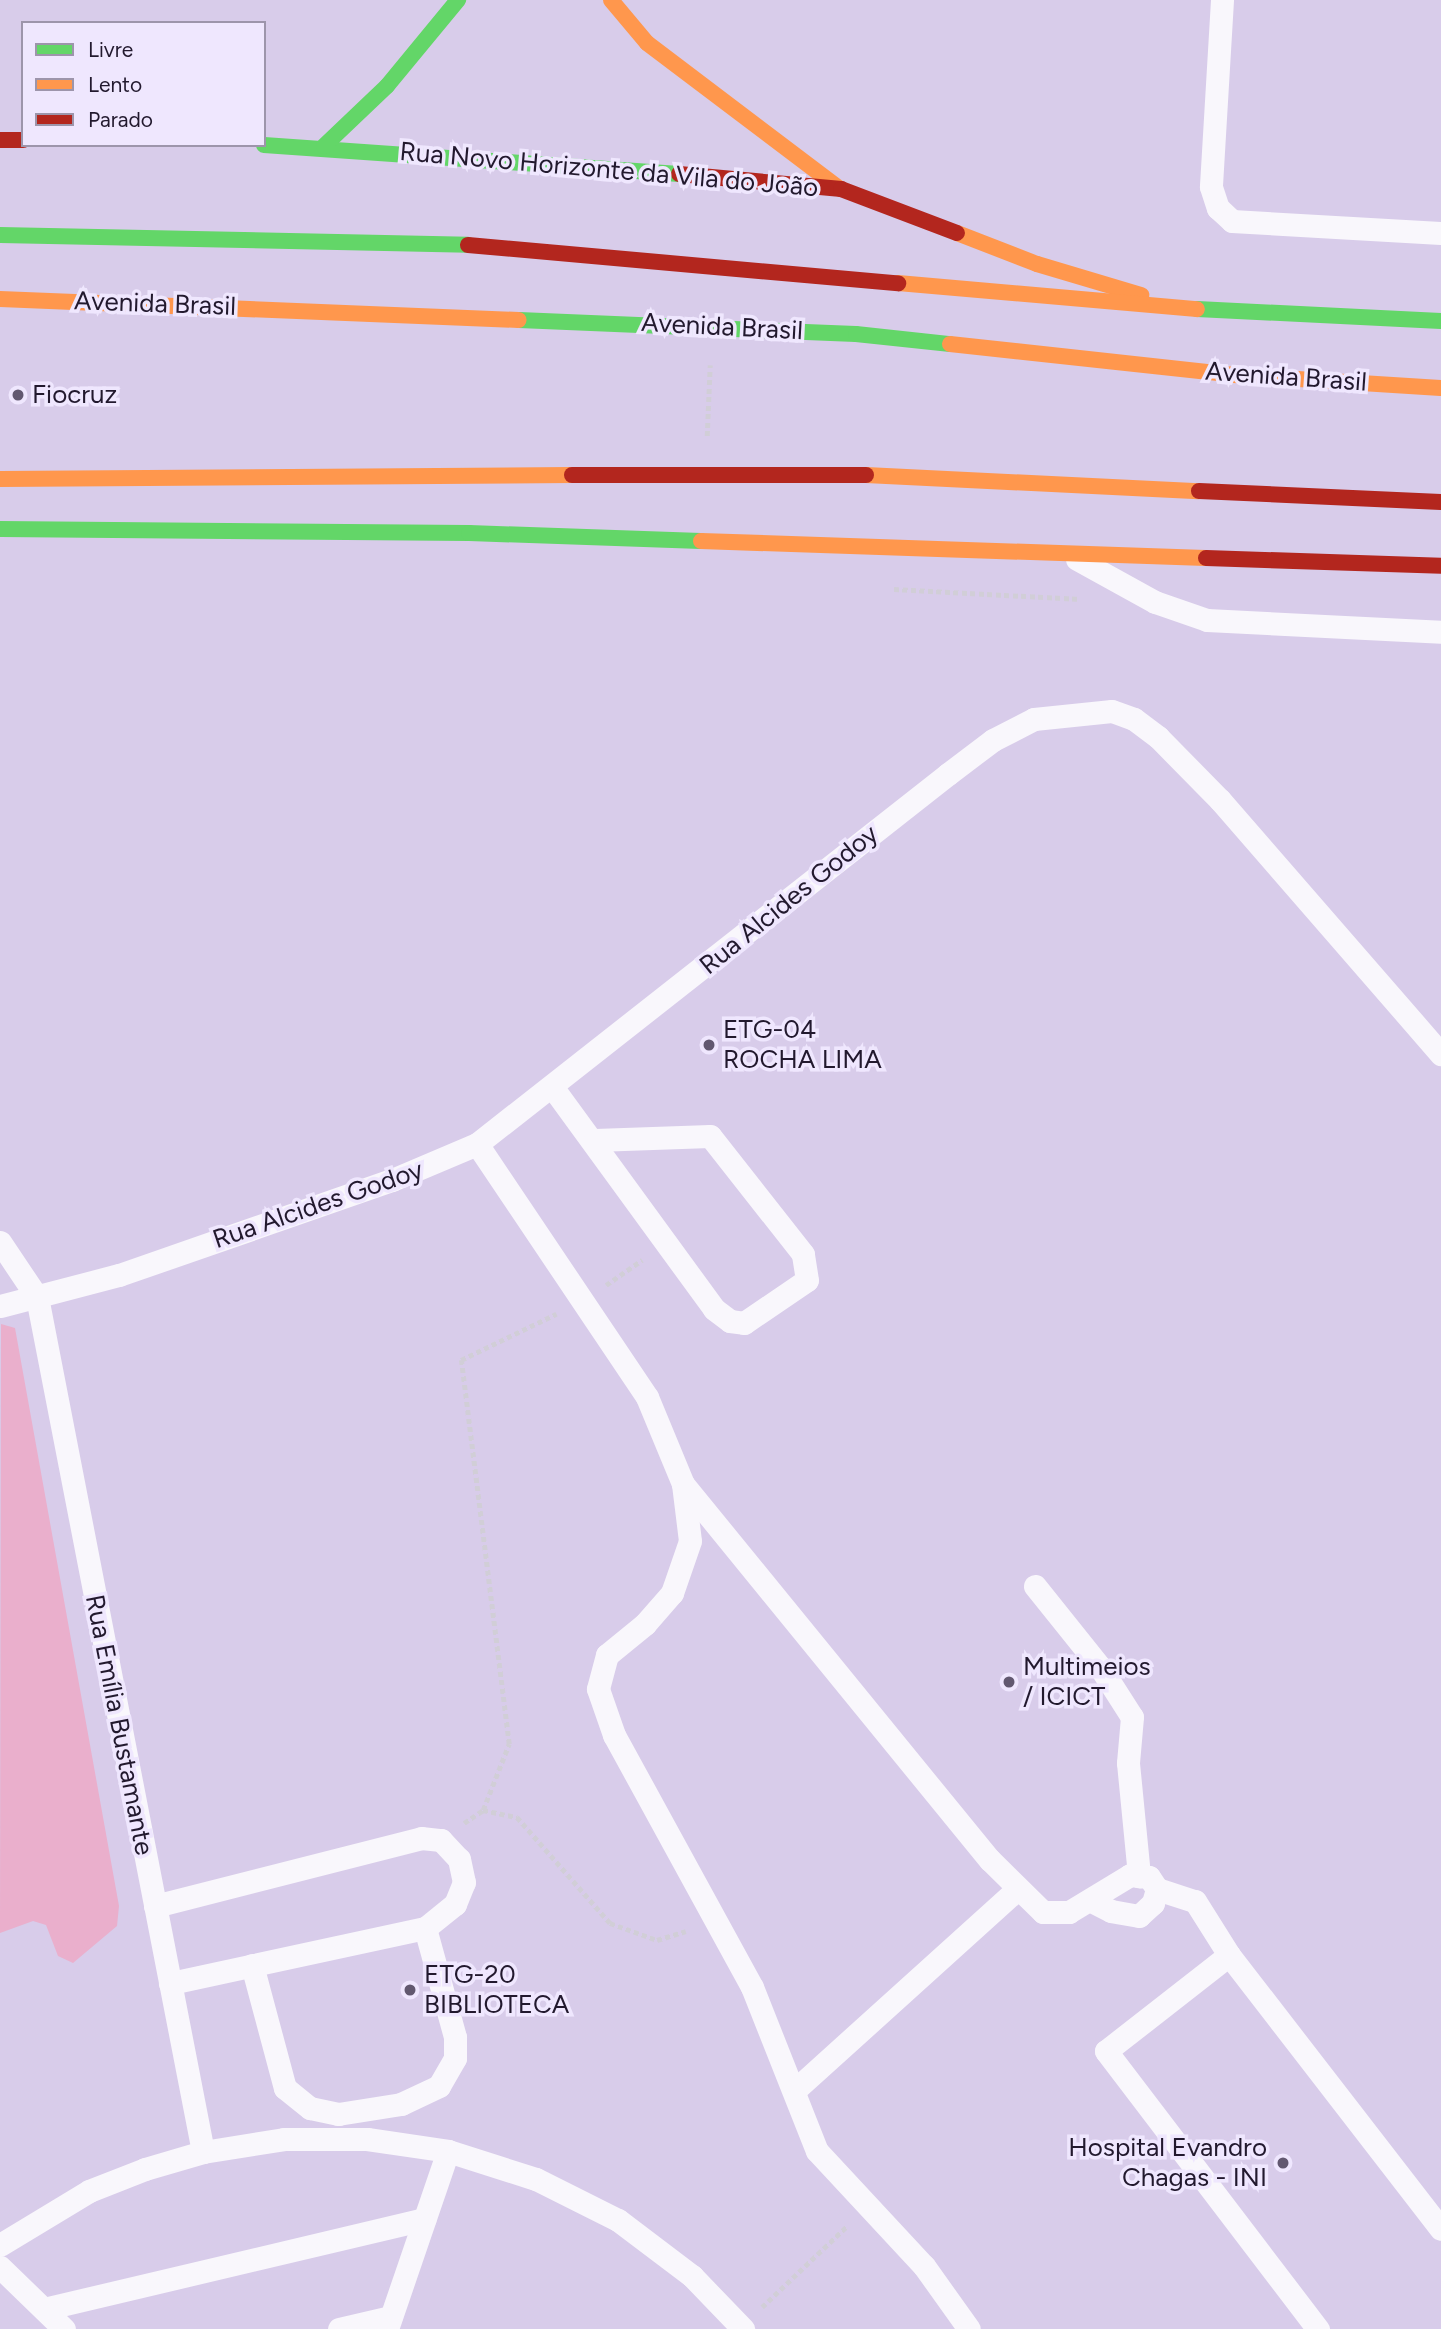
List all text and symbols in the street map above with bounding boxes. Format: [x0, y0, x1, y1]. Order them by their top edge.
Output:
legend [21, 21, 266, 147]
text: Livre [88, 37, 133, 62]
text: Lento [88, 72, 142, 97]
text: Parado [88, 107, 153, 132]
street label: Rua Novo Horizonte da Vila do João [398, 136, 820, 204]
street label: Avenida Brasil [74, 286, 236, 322]
street label: Avenida Brasil [640, 307, 804, 347]
street label: Avenida Brasil [1204, 356, 1368, 398]
place label: Fiocruz [32, 379, 117, 411]
marker: Fiocruz [10, 387, 26, 403]
street label: Rua Alcides Godoy [694, 819, 884, 981]
place label: ETG-04 ROCHA LIMA [723, 1014, 882, 1076]
marker: ETG-04 ROCHA LIMA [701, 1037, 717, 1053]
street label: Rua Alcides Godoy [209, 1154, 427, 1256]
street label: Rua Emília Bustamante [78, 1592, 160, 1858]
place label: Multimeios / ICICT [1023, 1651, 1151, 1712]
marker: Multimeios / ICICT [1001, 1674, 1017, 1690]
place label: ETG-20 BIBLIOTECA [424, 1959, 569, 2021]
marker: ETG-20 BIBLIOTECA [402, 1982, 418, 1998]
place label: Hospital Evandro Chagas - INI [1068, 2132, 1267, 2194]
marker: Hospital Evandro Chagas - INI [1273, 2153, 1293, 2173]

